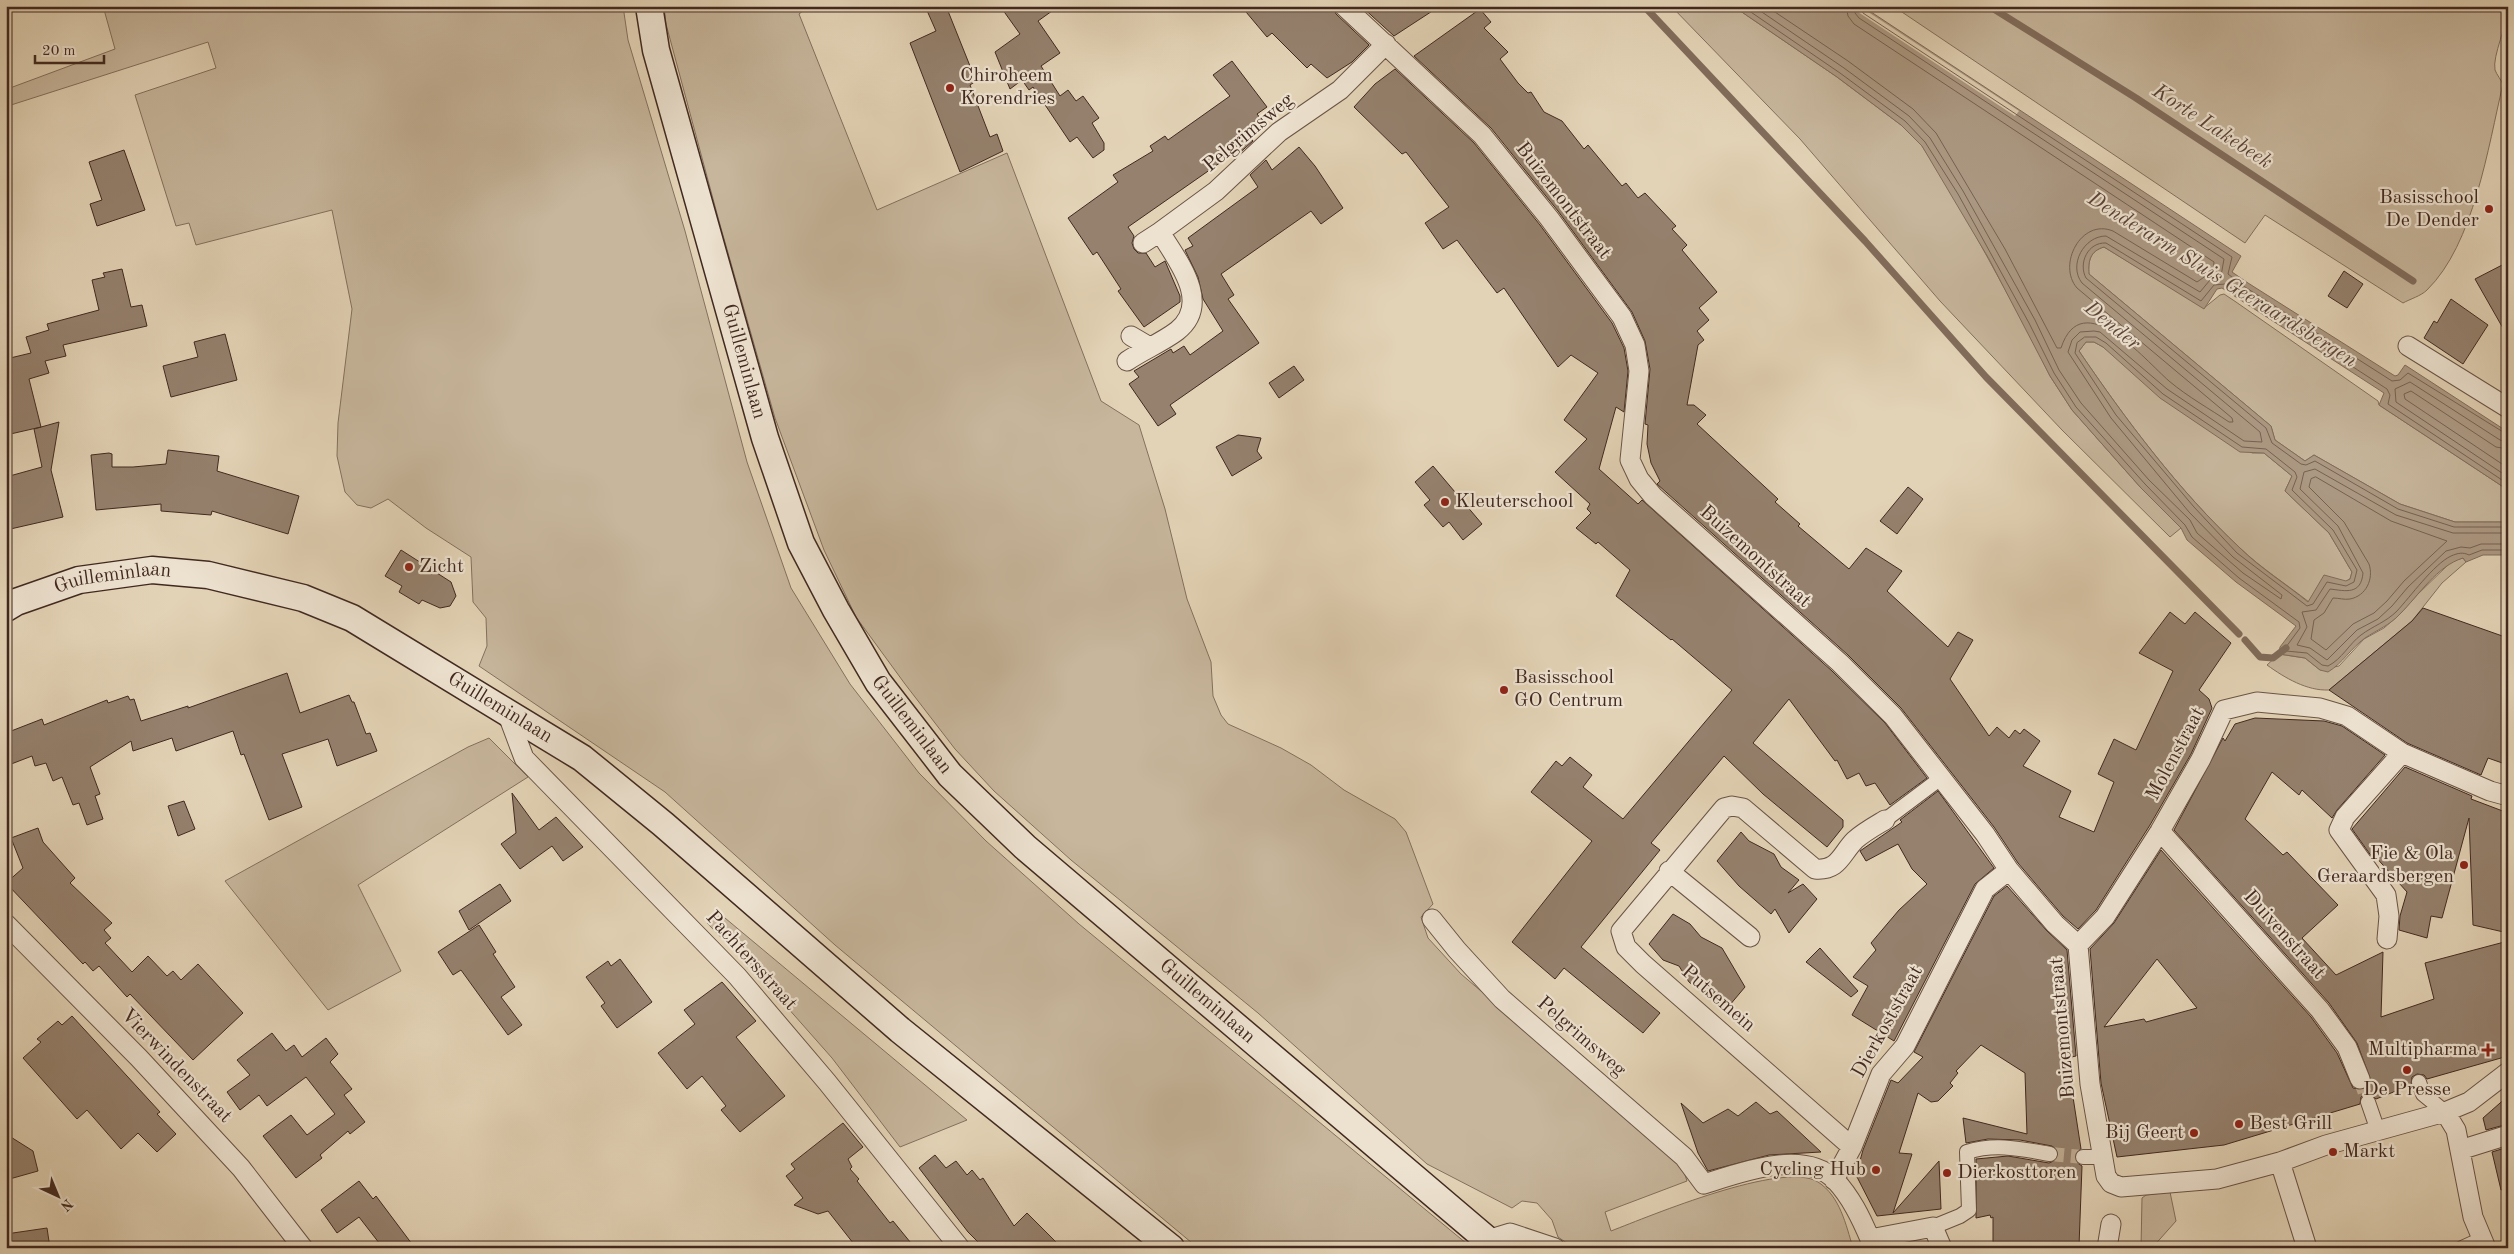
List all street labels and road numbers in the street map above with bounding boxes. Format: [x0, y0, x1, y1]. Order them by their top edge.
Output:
street label: Pelgrimsweg [1200, 90, 1298, 176]
street label: Buizemontstraat [1511, 139, 1615, 263]
street label: Guilleminlaan [718, 302, 769, 421]
street label: Buizemontstraat [1695, 502, 1815, 612]
street label: Guilleminlaan [51, 560, 172, 598]
street label: Guilleminlaan [444, 669, 556, 747]
street label: Guilleminlaan [867, 672, 956, 778]
street label: Molenstraat [2143, 704, 2209, 804]
street label: Duivenstraat [2239, 887, 2329, 983]
street label: Pachtersstraat [701, 908, 801, 1014]
street label: Guilleminlaan [1155, 956, 1259, 1048]
street label: Buizemontstraat [2047, 956, 2079, 1100]
street label: Putsemein [1677, 962, 1759, 1036]
street label: Dierkoststraat [1849, 962, 1927, 1082]
street label: Pelgrimsweg [1533, 993, 1629, 1081]
street label: Vierwindenstraat [117, 1005, 235, 1127]

